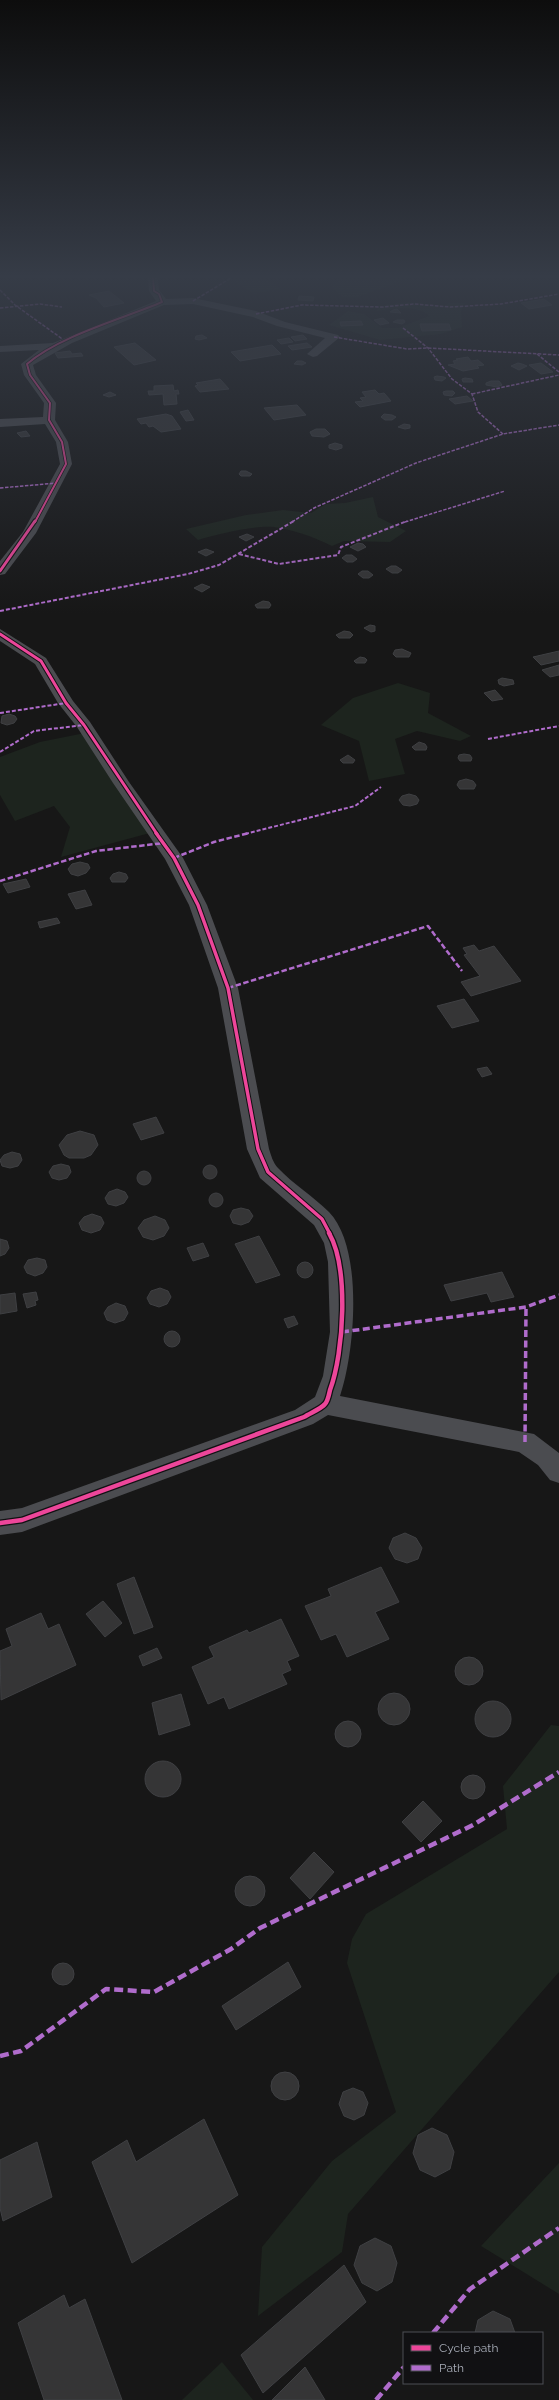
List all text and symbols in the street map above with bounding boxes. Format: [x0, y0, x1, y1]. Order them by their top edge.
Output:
legend [403, 2332, 543, 2384]
text: Cycle path [439, 2341, 498, 2355]
text: Path [439, 2361, 464, 2375]

